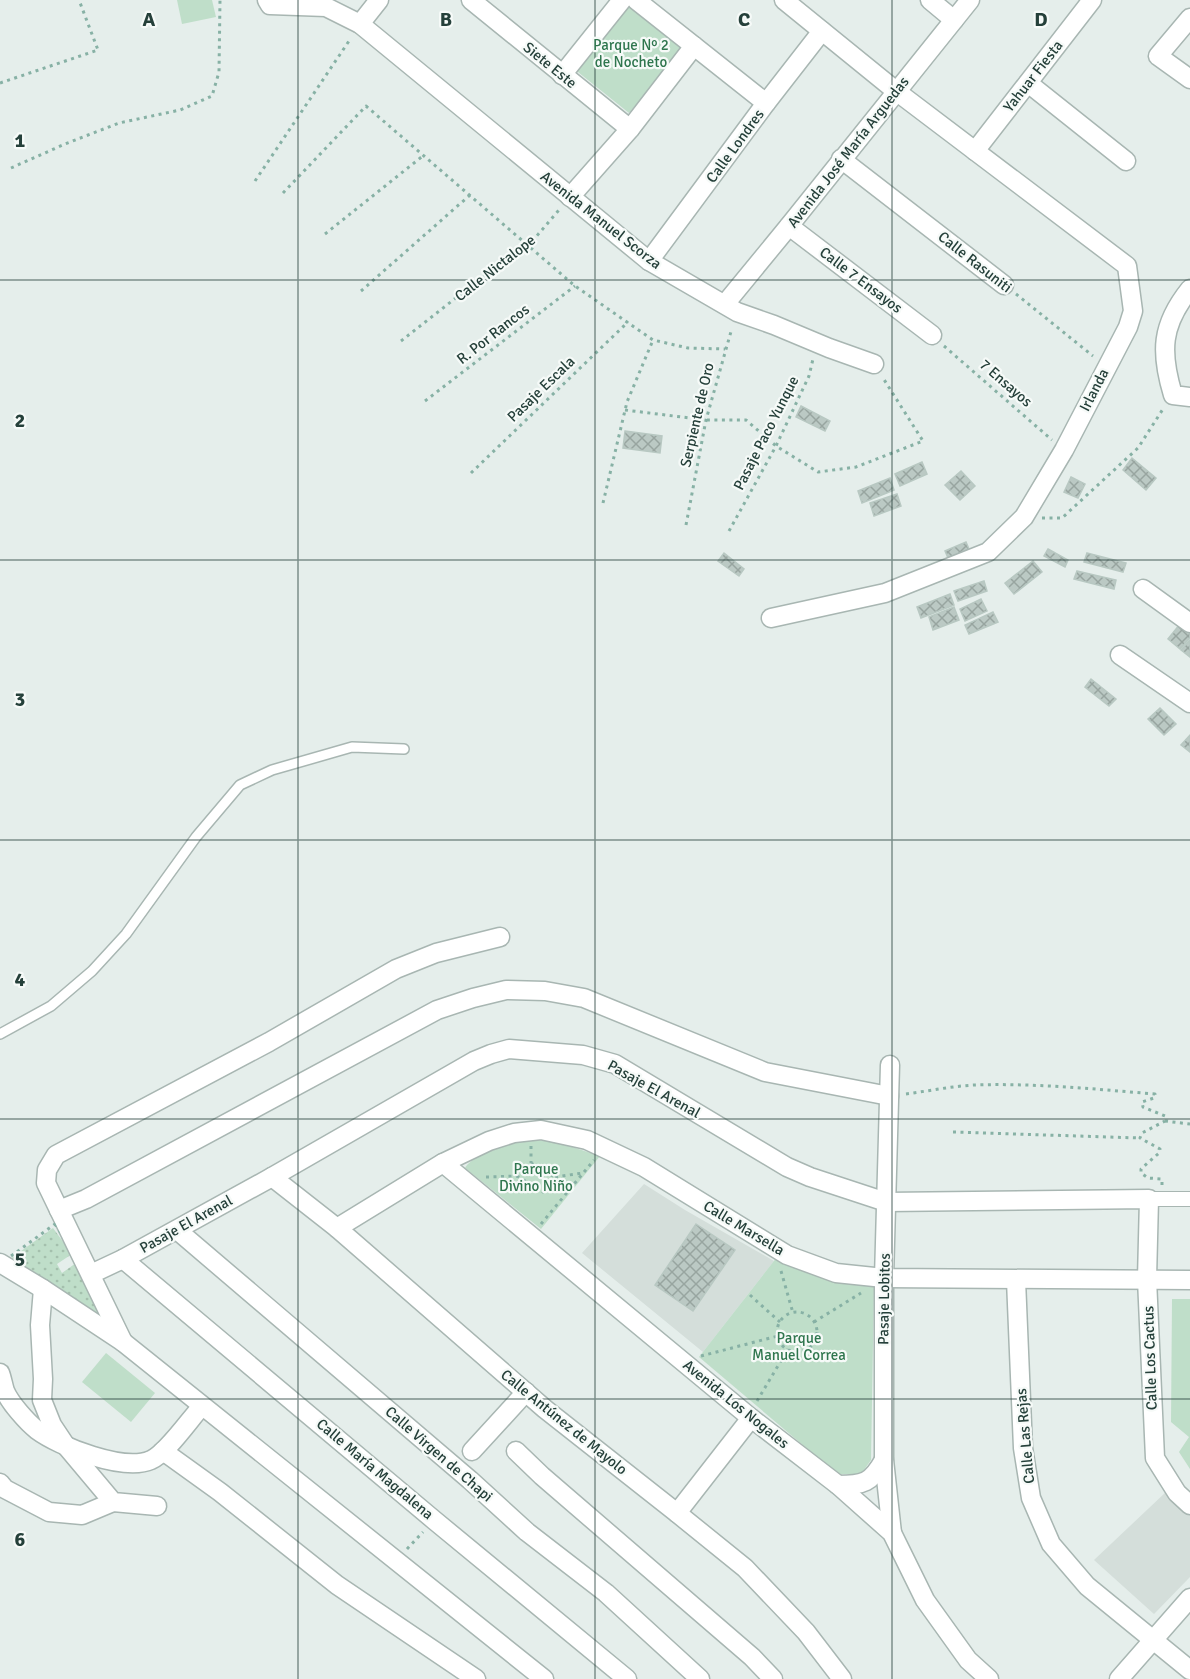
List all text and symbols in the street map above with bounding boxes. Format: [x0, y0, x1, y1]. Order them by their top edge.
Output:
text: A [143, 7, 156, 32]
text: B [440, 7, 452, 32]
text: C [738, 7, 750, 32]
text: D [1034, 7, 1048, 32]
park label: Parque Nº 2 de Nocheto [593, 36, 669, 71]
street label: Yahuar Fiesta [999, 37, 1067, 115]
street label: Siete Este [520, 38, 580, 92]
street label: Avenida José María Arguedas [783, 73, 913, 231]
street label: Calle Londres [702, 105, 768, 186]
text: 1 [15, 128, 26, 153]
street label: Avenida Manuel Scorza [537, 167, 665, 273]
street label: Calle Rasuniti [934, 228, 1016, 296]
street label: Calle Nictalope [451, 231, 539, 305]
street label: Calle 7 Ensayos [816, 243, 906, 317]
street label: R. Por Rancos [453, 300, 533, 368]
street label: Pasaje Escala [504, 352, 578, 426]
street label: 7 Ensayos [976, 355, 1036, 411]
street label: Serpiente de Oro [676, 361, 718, 469]
street label: Irlanda [1076, 366, 1112, 414]
street label: Pasaje Paco Yunque [729, 373, 803, 493]
text: 2 [15, 408, 25, 433]
text: 3 [15, 687, 25, 712]
text: 4 [15, 967, 26, 992]
street label: Pasaje El Arenal [604, 1056, 704, 1122]
park label: Parque Divino Niño [499, 1160, 573, 1195]
street label: Pasaje El Arenal [136, 1191, 236, 1257]
street label: Calle Marsella [700, 1197, 788, 1259]
text: 5 [15, 1247, 25, 1272]
street label: Pasaje Lobitos [874, 1253, 894, 1345]
street label: Calle Los Cactus [1139, 1305, 1161, 1411]
park label: Parque Manuel Correa [752, 1329, 846, 1364]
street label: Avenida Los Nogales [679, 1356, 793, 1453]
street label: Calle Antúnez de Mayolo [497, 1365, 631, 1479]
street label: Calle Las Rejas [1012, 1387, 1038, 1484]
street label: Calle Virgen de Chapi [382, 1402, 496, 1506]
street label: Calle María Magdalena [313, 1415, 437, 1523]
text: 6 [15, 1527, 26, 1552]

